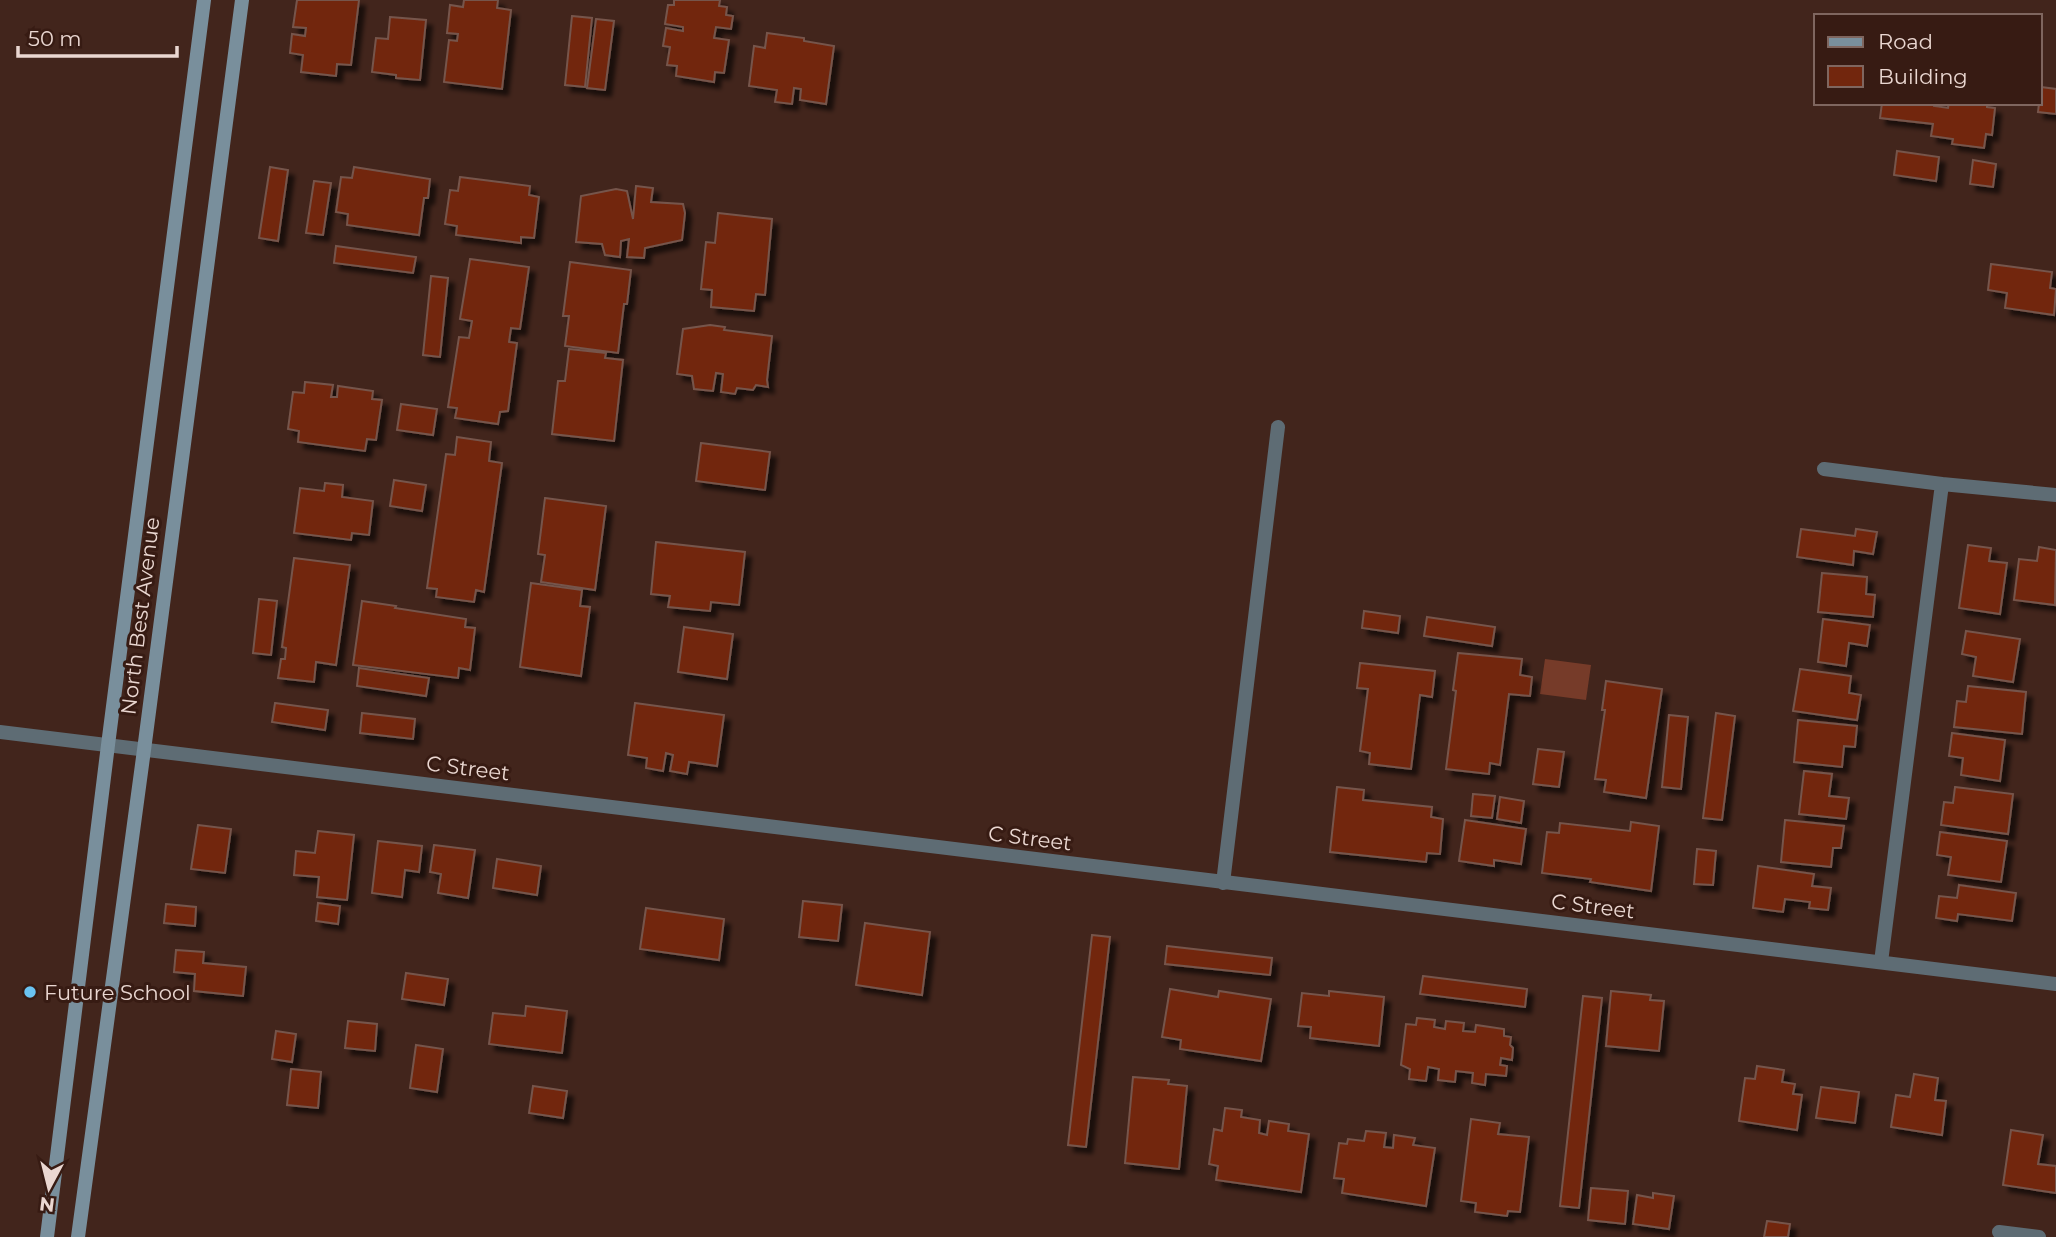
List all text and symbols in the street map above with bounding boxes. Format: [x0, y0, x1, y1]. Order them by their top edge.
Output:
scale bar [18, 14, 177, 58]
legend [1814, 14, 2042, 105]
text: 50 m [28, 26, 82, 51]
text: Road [1878, 29, 1933, 54]
text: Building [1878, 64, 1968, 89]
street label: North Best Avenue [115, 516, 165, 716]
street label: C Street [425, 750, 511, 786]
street label: C Street [987, 820, 1073, 856]
street label: C Street [1550, 888, 1636, 924]
place label: Future School [44, 980, 191, 1005]
marker: Future School [22, 984, 38, 1000]
north arrow [14, 1153, 84, 1223]
text: N [38, 1192, 56, 1217]

